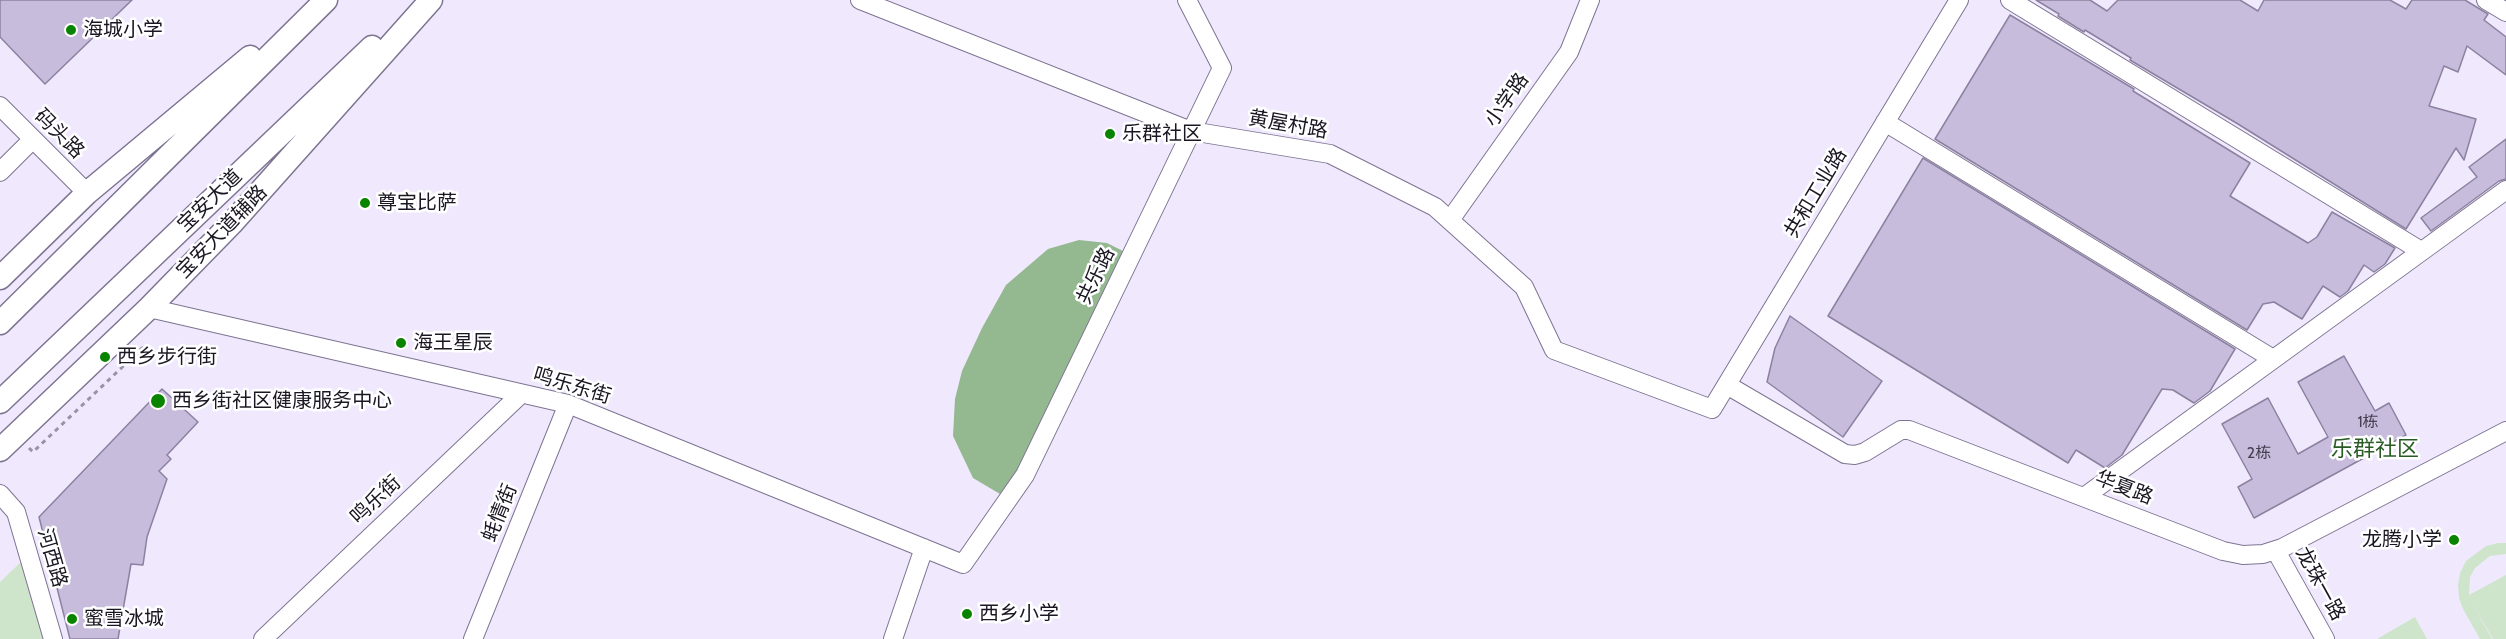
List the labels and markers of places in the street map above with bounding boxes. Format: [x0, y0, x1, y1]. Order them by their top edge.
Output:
place label: 海城小学 [83, 18, 163, 42]
marker: 海城小学 [64, 23, 78, 37]
place label: 乐群社区 [1122, 122, 1202, 146]
marker: 乐群社区 [1103, 127, 1117, 141]
place label: 尊宝比萨 [377, 191, 457, 215]
marker: 尊宝比萨 [358, 196, 372, 210]
place label: 海王星辰 [413, 331, 493, 355]
marker: 海王星辰 [394, 336, 408, 350]
place label: 西乡步行街 [117, 345, 217, 369]
marker: 西乡步行街 [98, 350, 112, 364]
place label: 西乡街社区健康服务中心 [172, 389, 392, 413]
marker: 西乡街社区健康服务中心 [149, 392, 167, 410]
place label: 龙腾小学 [2362, 528, 2442, 552]
marker: 龙腾小学 [2447, 533, 2461, 547]
place label: 西乡小学 [979, 602, 1059, 626]
place label: 蜜雪冰城 [84, 607, 164, 631]
marker: 西乡小学 [960, 607, 974, 621]
marker: 蜜雪冰城 [65, 612, 79, 626]

